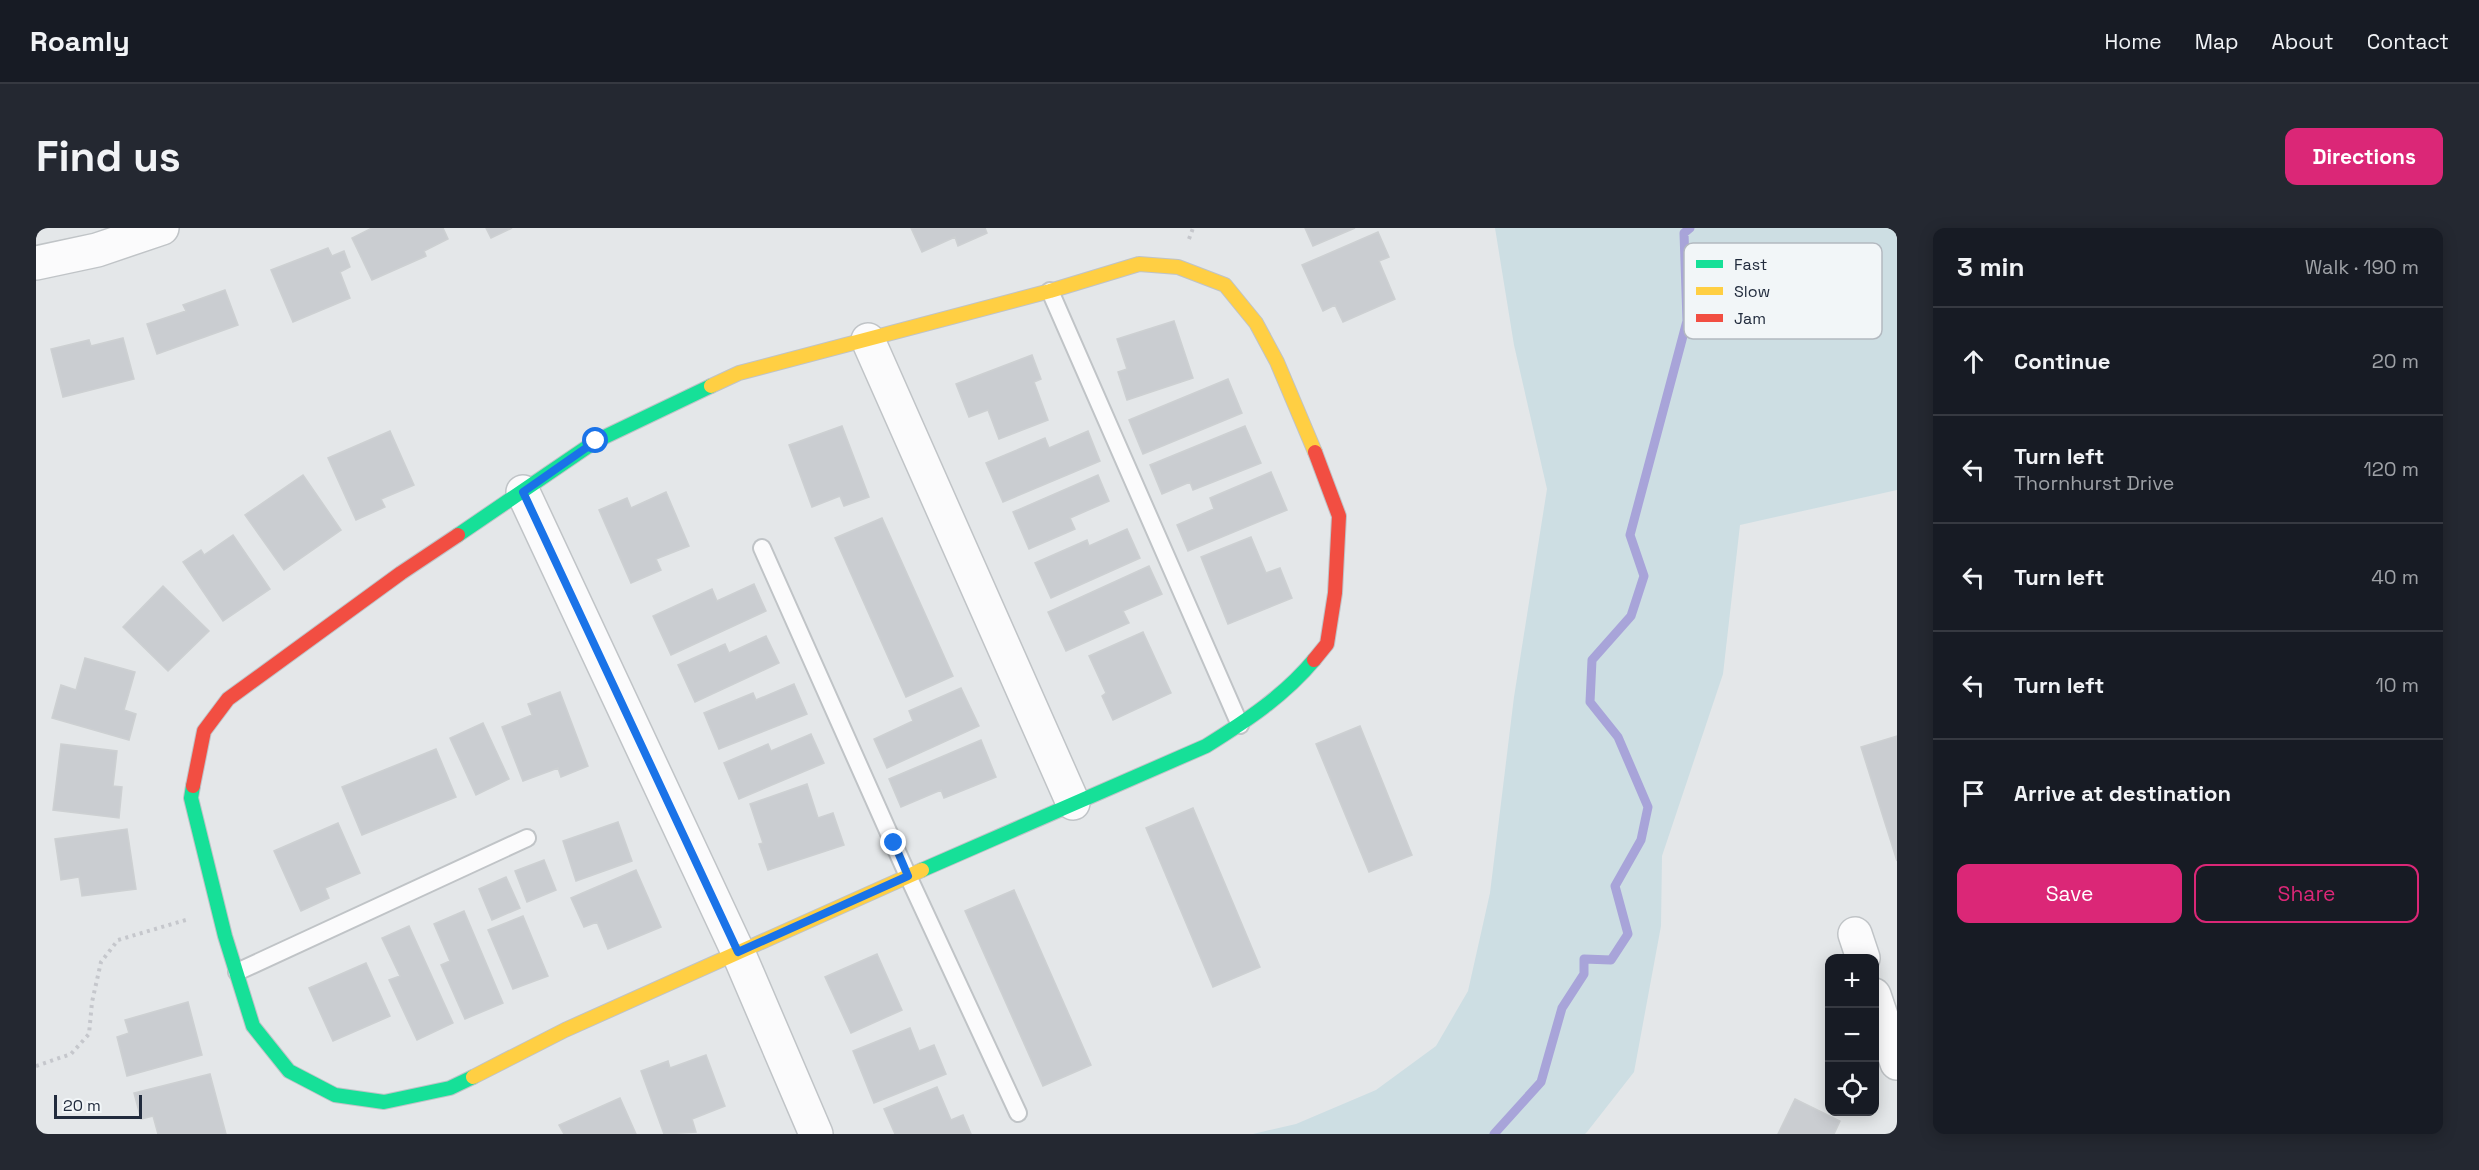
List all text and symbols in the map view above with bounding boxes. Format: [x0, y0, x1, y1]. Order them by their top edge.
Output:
text: Roamly [30, 23, 130, 59]
text: Home [2104, 28, 2162, 55]
text: Map [2195, 28, 2239, 55]
text: About [2272, 28, 2334, 55]
text: Contact [2367, 28, 2449, 55]
button: Directions [2285, 128, 2443, 185]
text: Find us [36, 130, 181, 183]
legend [1684, 243, 1882, 339]
text: 3 min [1957, 250, 2025, 284]
text: Fast [1734, 254, 1767, 275]
text: Walk · 190 m [2305, 254, 2419, 280]
text: Slow [1734, 281, 1770, 302]
text: Jam [1734, 308, 1766, 329]
icon: ahead [1957, 345, 1990, 378]
text: Continue [2014, 347, 2110, 375]
text: 20 m [2372, 348, 2419, 374]
route start [582, 427, 608, 453]
text: Turn left [2014, 442, 2104, 470]
icon: left [1957, 453, 1990, 486]
text: 120 m [2363, 456, 2419, 482]
text: Thornhurst Drive [2014, 470, 2174, 496]
icon: left [1957, 561, 1990, 594]
text: Turn left [2014, 563, 2104, 591]
text: 40 m [2371, 564, 2419, 590]
icon: left [1957, 669, 1990, 702]
text: Turn left [2014, 671, 2104, 699]
text: 10 m [2375, 672, 2419, 698]
icon: arrive [1957, 777, 1990, 810]
text: Arrive at destination [2014, 779, 2231, 807]
route end [880, 829, 906, 855]
button: Save [1957, 864, 2182, 923]
button: Share [2194, 864, 2419, 923]
map controls [1825, 954, 1879, 1116]
button: + [1825, 954, 1879, 1008]
button: − [1825, 1008, 1879, 1062]
button: locate [1825, 1062, 1879, 1116]
scale bar [54, 1092, 142, 1120]
text: 20 m [63, 1095, 101, 1116]

